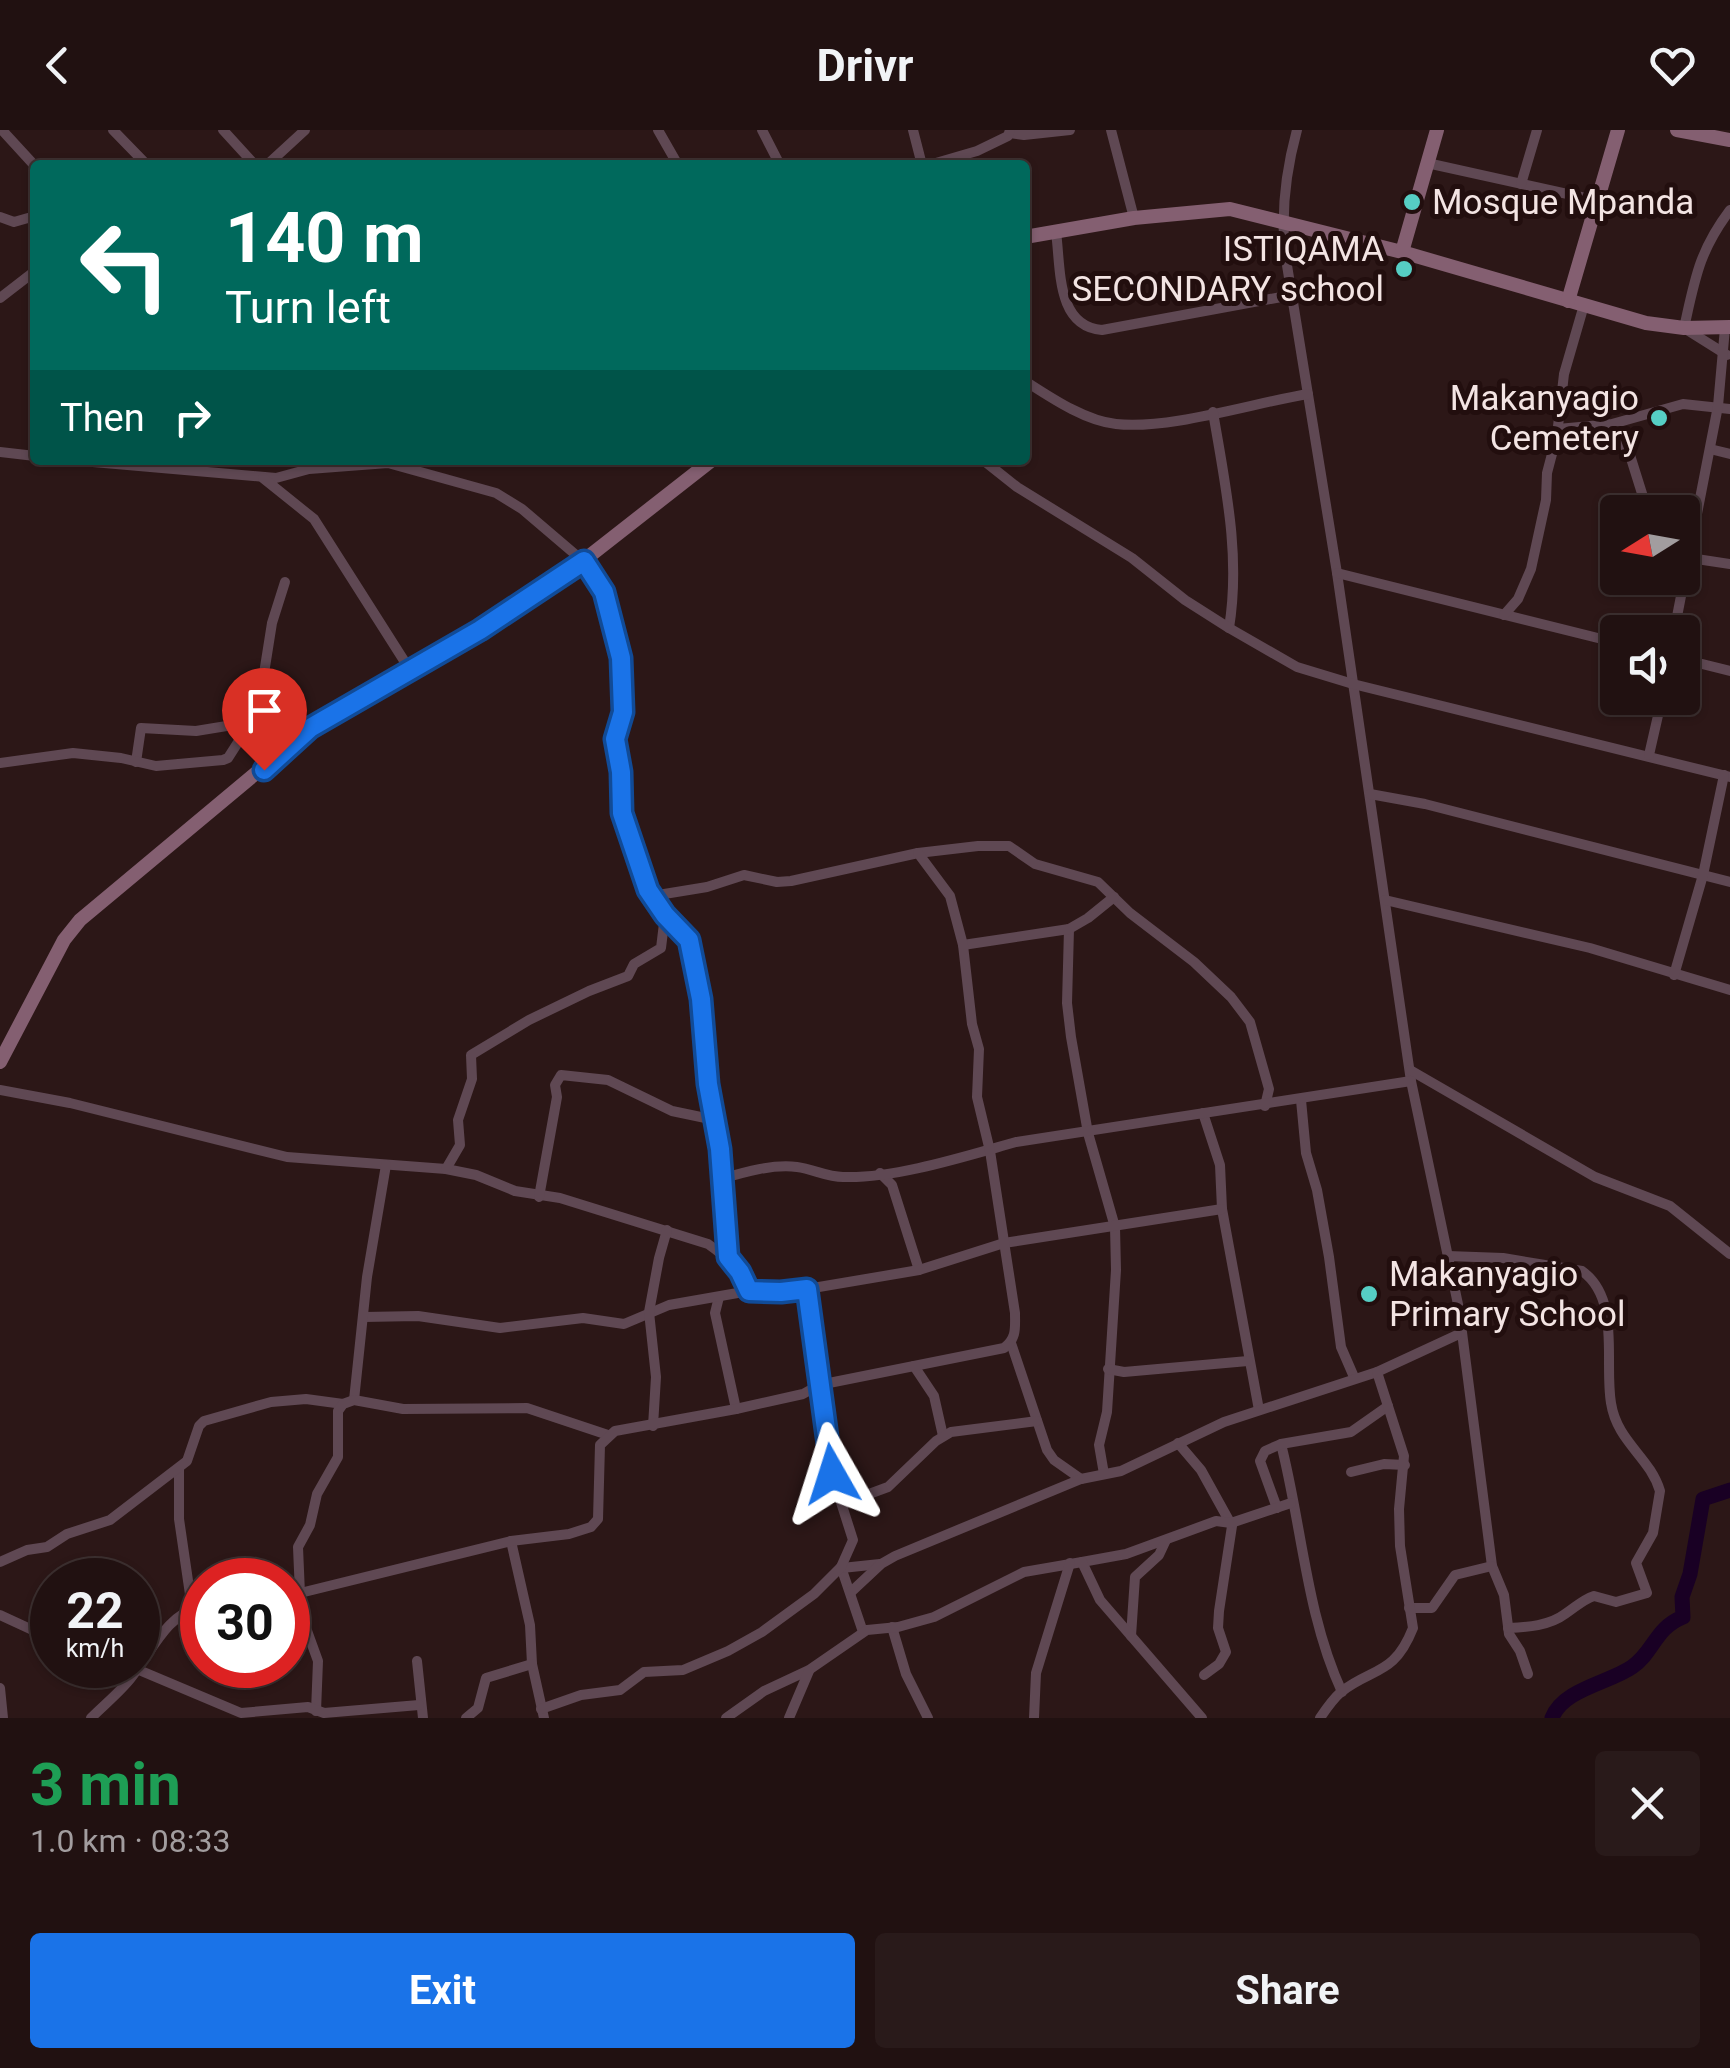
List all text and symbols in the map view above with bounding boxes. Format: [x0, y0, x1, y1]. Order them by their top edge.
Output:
icon: back [30, 38, 85, 93]
icon: heart [1645, 38, 1700, 93]
text: Drivr [817, 39, 913, 92]
place label: Mosque Mpanda [1432, 182, 1694, 223]
marker: Mosque Mpanda [1401, 191, 1423, 213]
text: 140 m [225, 197, 424, 279]
icon: left [60, 200, 190, 330]
place label: ISTIQAMA SECONDARY school [1072, 229, 1384, 310]
marker: ISTIQAMA SECONDARY school [1393, 258, 1415, 280]
text: Turn left [225, 281, 391, 334]
place label: Makanyagio Cemetery [1450, 378, 1639, 459]
icon: right [165, 390, 220, 445]
text: Then [60, 396, 145, 440]
marker: Makanyagio Cemetery [1648, 407, 1670, 429]
north arrow [1600, 495, 1700, 595]
map controls [1600, 495, 1700, 715]
button: sound [1600, 615, 1700, 715]
pin [222, 668, 307, 771]
icon: arrive [237, 683, 292, 738]
place label: Makanyagio Primary School [1389, 1254, 1625, 1335]
marker: Makanyagio Primary School [1358, 1283, 1380, 1305]
position arrow [780, 1422, 884, 1526]
speed limit sign: 30 [180, 1558, 310, 1688]
text: 22 [66, 1582, 124, 1640]
text: km/h [66, 1634, 124, 1663]
text: 3 min [30, 1749, 181, 1820]
button: close [1595, 1751, 1700, 1856]
text: 1.0 km · 08:33 [30, 1822, 231, 1860]
button: Exit [30, 1933, 855, 2048]
button: Share [875, 1933, 1700, 2048]

